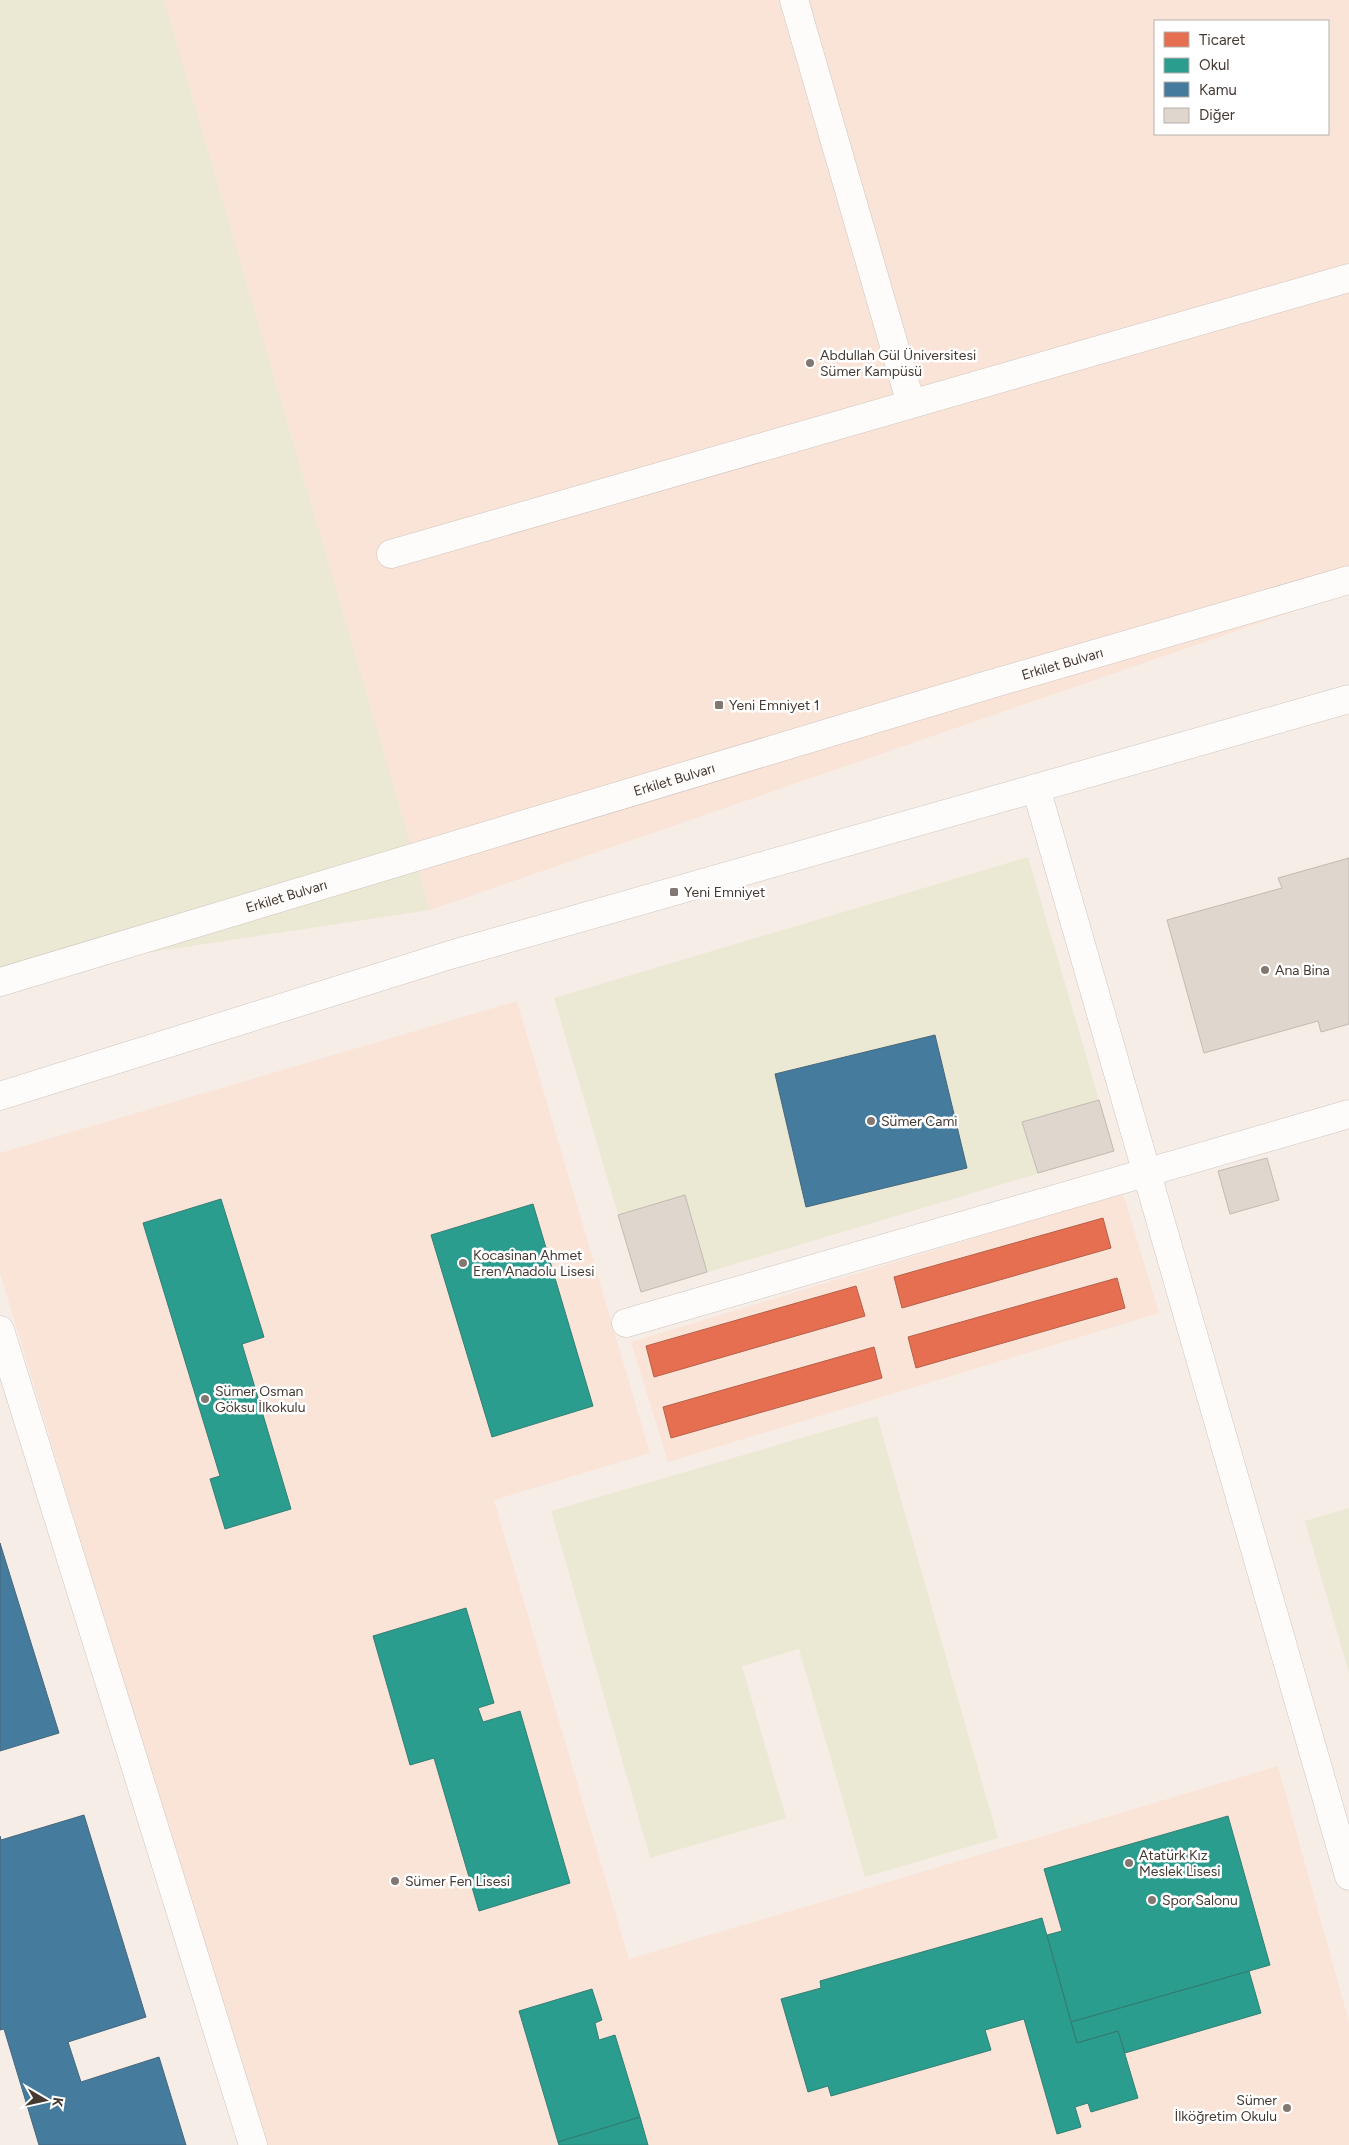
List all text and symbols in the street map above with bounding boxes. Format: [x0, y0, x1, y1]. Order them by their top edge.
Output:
legend [1154, 20, 1329, 135]
text: Ticaret [1199, 31, 1246, 49]
text: Okul [1199, 56, 1230, 74]
text: Kamu [1199, 81, 1237, 99]
text: Diğer [1199, 106, 1235, 124]
place label: Abdullah Gül Üniversitesi Sümer Kampüsü [820, 347, 976, 380]
marker: Abdullah Gül Üniversitesi Sümer Kampüsü [804, 357, 816, 369]
street label: Erkilet Bulvarı [1019, 643, 1105, 683]
place label: Yeni Emniyet 1 [729, 697, 819, 714]
marker: Yeni Emniyet 1 [713, 699, 725, 711]
street label: Erkilet Bulvarı [631, 759, 717, 800]
street label: Erkilet Bulvarı [244, 876, 329, 916]
place label: Yeni Emniyet [684, 884, 765, 901]
marker: Yeni Emniyet [668, 886, 680, 898]
place label: Ana Bina [1275, 962, 1330, 979]
marker: Ana Bina [1259, 964, 1271, 976]
place label: Sümer Cami [881, 1113, 958, 1130]
marker: Sümer Cami [865, 1115, 877, 1127]
place label: Kocasinan Ahmet Eren Anadolu Lisesi [473, 1247, 595, 1280]
marker: Kocasinan Ahmet Eren Anadolu Lisesi [457, 1257, 469, 1269]
place label: Sümer Osman Göksu İlkokulu [215, 1383, 305, 1416]
marker: Sümer Osman Göksu İlkokulu [199, 1393, 211, 1405]
place label: Atatürk Kız Meslek Lisesi [1139, 1847, 1220, 1880]
marker: Atatürk Kız Meslek Lisesi [1123, 1857, 1135, 1869]
place label: Sümer Fen Lisesi [405, 1873, 510, 1890]
marker: Sümer Fen Lisesi [389, 1875, 401, 1887]
place label: Spor Salonu [1162, 1892, 1238, 1909]
marker: Spor Salonu [1146, 1894, 1158, 1906]
north arrow [20, 2075, 70, 2125]
place label: Sümer İlköğretim Okulu [1175, 2092, 1277, 2125]
text: K [48, 2096, 66, 2109]
marker: Sümer İlköğretim Okulu [1281, 2102, 1293, 2114]

